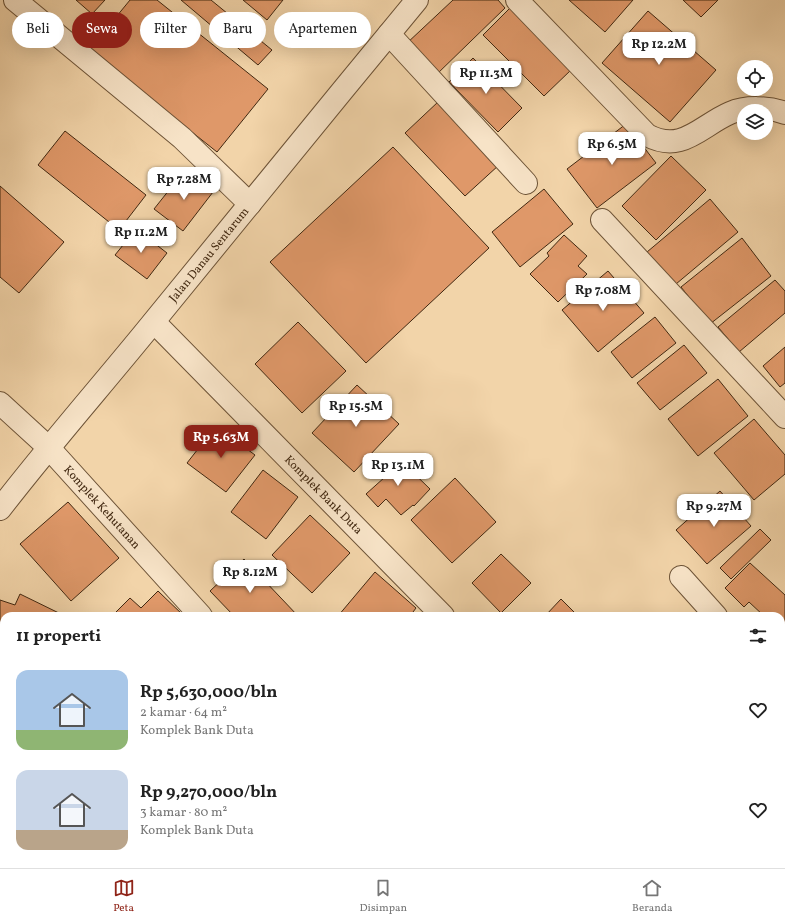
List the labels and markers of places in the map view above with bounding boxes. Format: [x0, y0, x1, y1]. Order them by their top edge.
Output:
pin: Rp 12.2M [618, 32, 700, 66]
pin: Rp 11.3M [445, 61, 527, 95]
pin: Rp 6.5M [575, 132, 649, 166]
pin: Rp 7.28M [143, 167, 225, 201]
pin: Rp 11.2M [100, 220, 182, 254]
pin: Rp 7.08M [562, 278, 644, 312]
pin: Rp 15.5M [315, 394, 397, 428]
pin: Rp 5.63M [180, 425, 262, 459]
pin: Rp 13.1M [357, 453, 439, 487]
pin: Rp 9.27M [673, 494, 755, 528]
pin: Rp 8.12M [209, 560, 291, 594]

